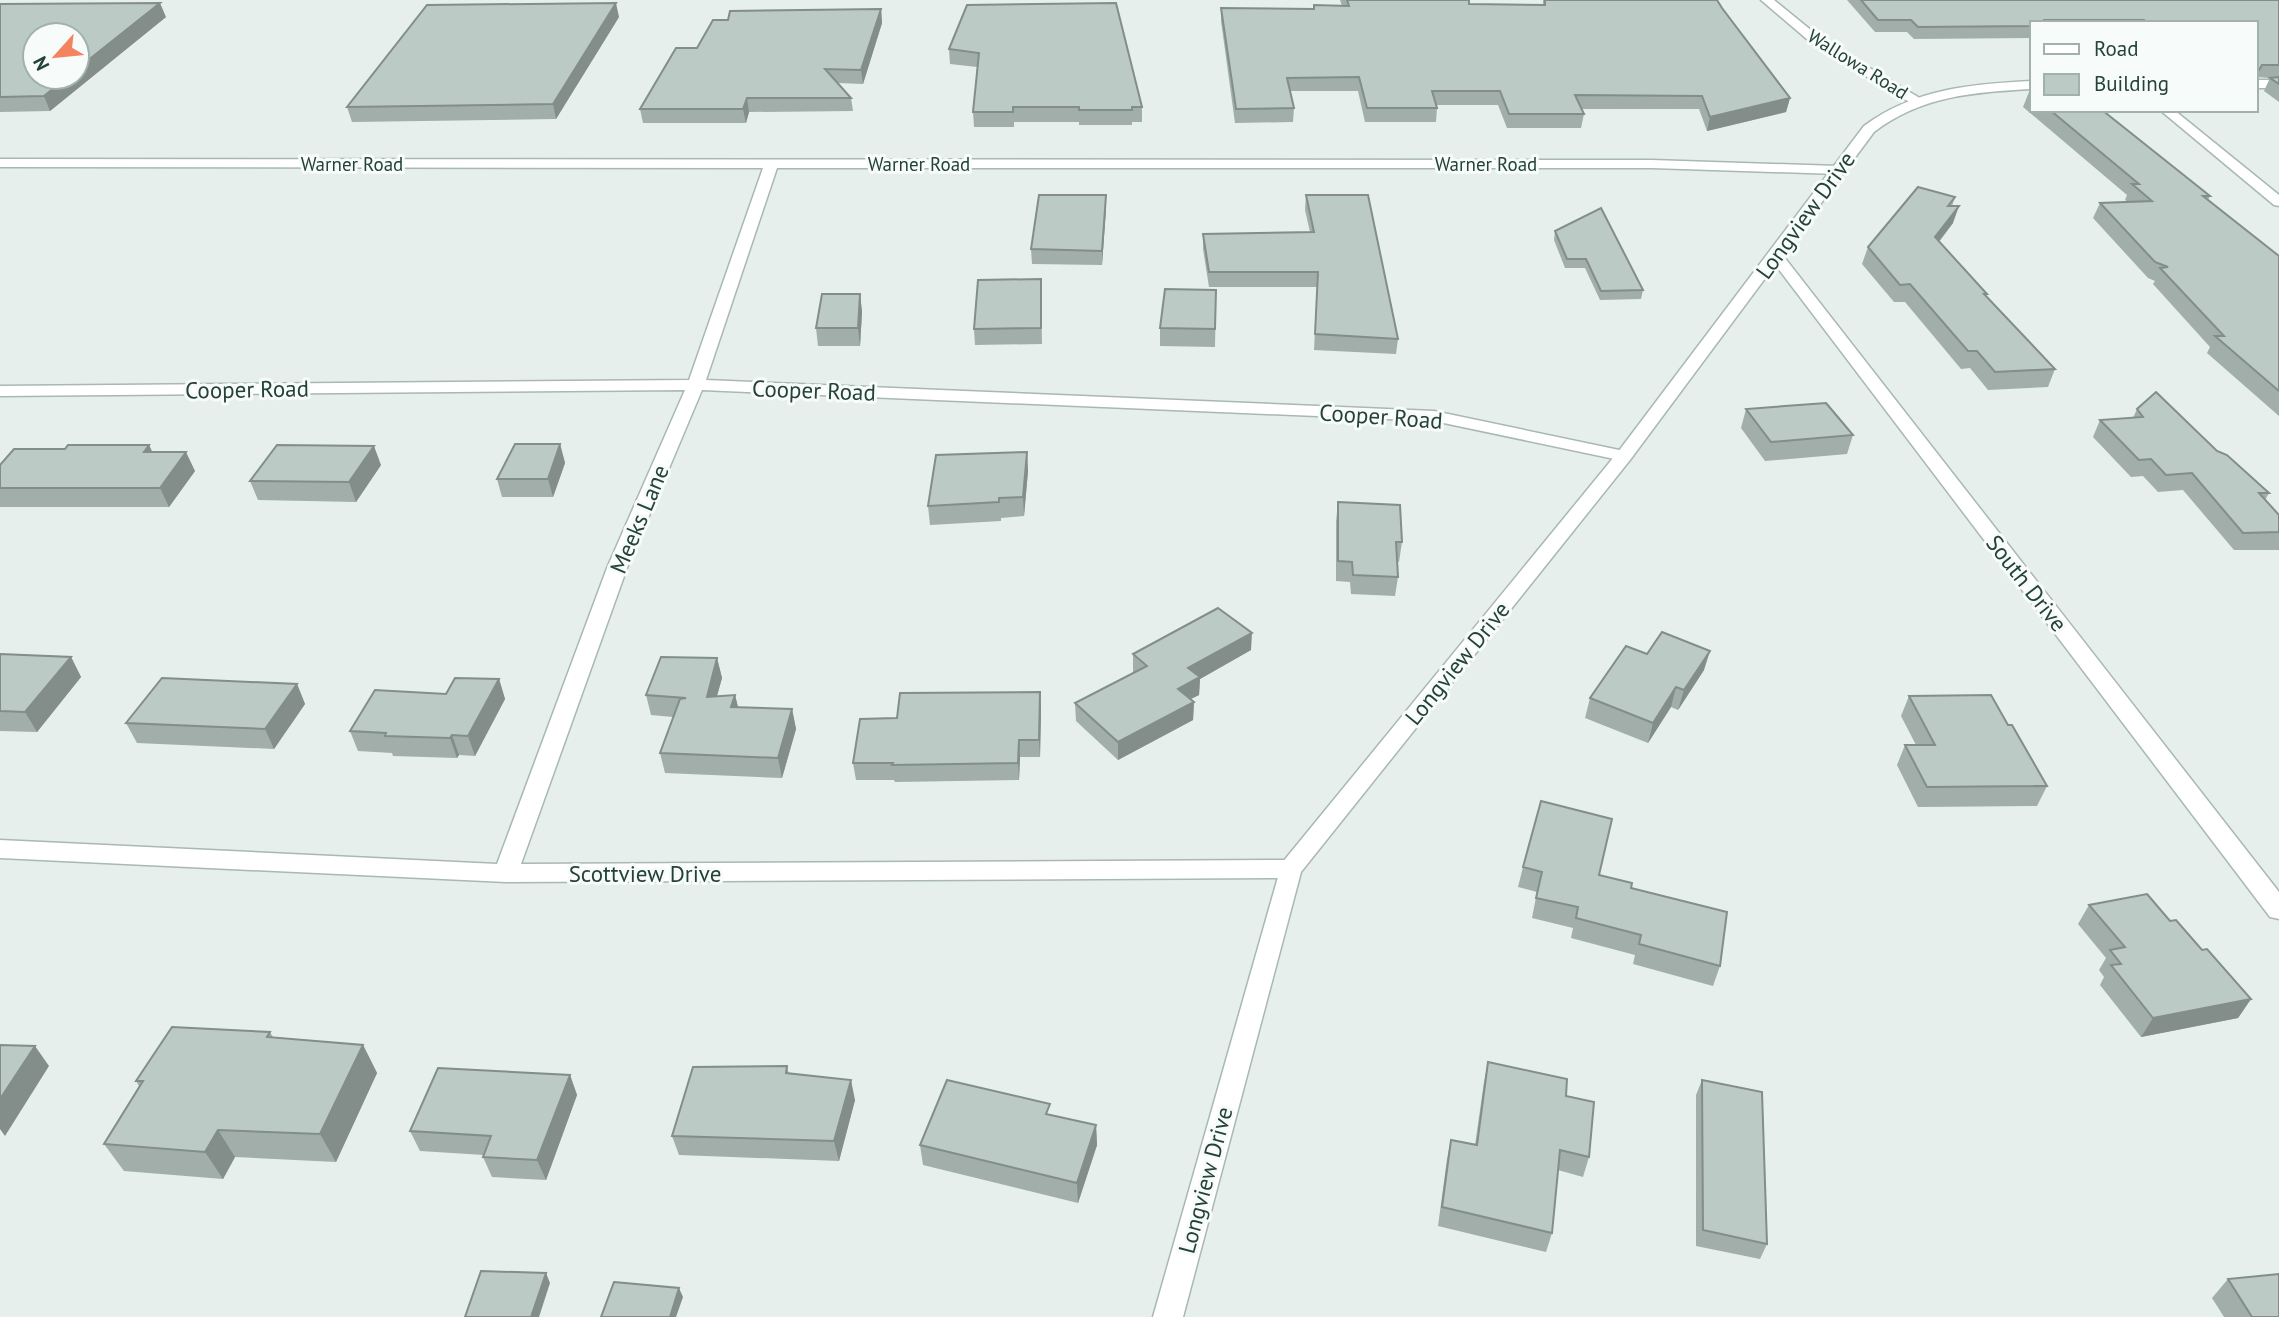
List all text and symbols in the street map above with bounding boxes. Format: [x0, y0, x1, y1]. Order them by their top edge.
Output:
north arrow [21, 21, 91, 91]
legend [2030, 21, 2258, 112]
street label: Wallowa Road [1803, 24, 1913, 104]
text: Road [2094, 35, 2138, 62]
text: N [27, 53, 54, 75]
text: Building [2094, 70, 2169, 97]
street label: Longview Drive [1749, 146, 1861, 284]
street label: Warner Road [301, 152, 403, 176]
street label: Warner Road [868, 152, 970, 176]
street label: Warner Road [1435, 152, 1537, 176]
street label: Cooper Road [185, 373, 309, 405]
street label: Cooper Road [752, 373, 876, 407]
street label: Cooper Road [1318, 397, 1444, 435]
street label: Meeks Lane [603, 460, 675, 578]
street label: South Drive [1980, 529, 2074, 637]
street label: Longview Drive [1398, 595, 1516, 731]
street label: Scottview Drive [569, 859, 721, 888]
street label: Longview Drive [1172, 1104, 1238, 1256]

